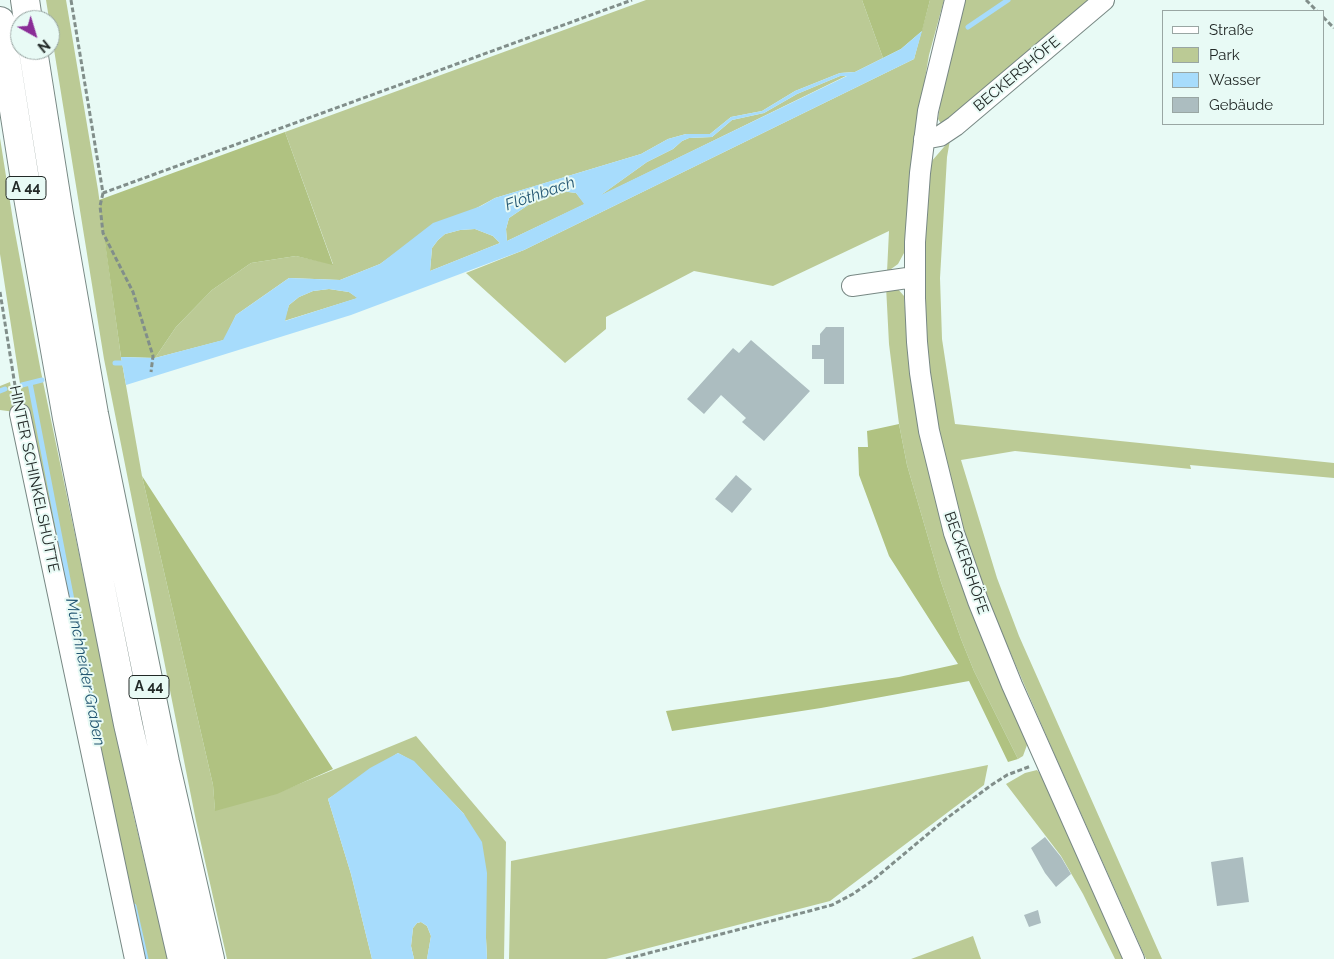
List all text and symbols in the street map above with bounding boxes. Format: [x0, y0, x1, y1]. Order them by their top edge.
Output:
north arrow [10, 10, 60, 60]
legend [1162, 10, 1324, 125]
text: Straße [1209, 21, 1253, 39]
street label: BECKERSHÖFE [970, 33, 1064, 115]
text: N [35, 36, 53, 55]
text: Park [1209, 46, 1240, 64]
text: Wasser [1209, 71, 1261, 89]
text: Gebäude [1209, 96, 1273, 114]
water label: Flöthbach [502, 173, 578, 215]
road number: A 44 [6, 177, 46, 200]
street label: HINTER SCHINKELSHÜTTE [5, 384, 63, 574]
street label: BECKERSHÖFE [940, 509, 992, 617]
water label: Münchheider Graben [61, 596, 109, 748]
road number: A 44 [129, 676, 169, 699]

